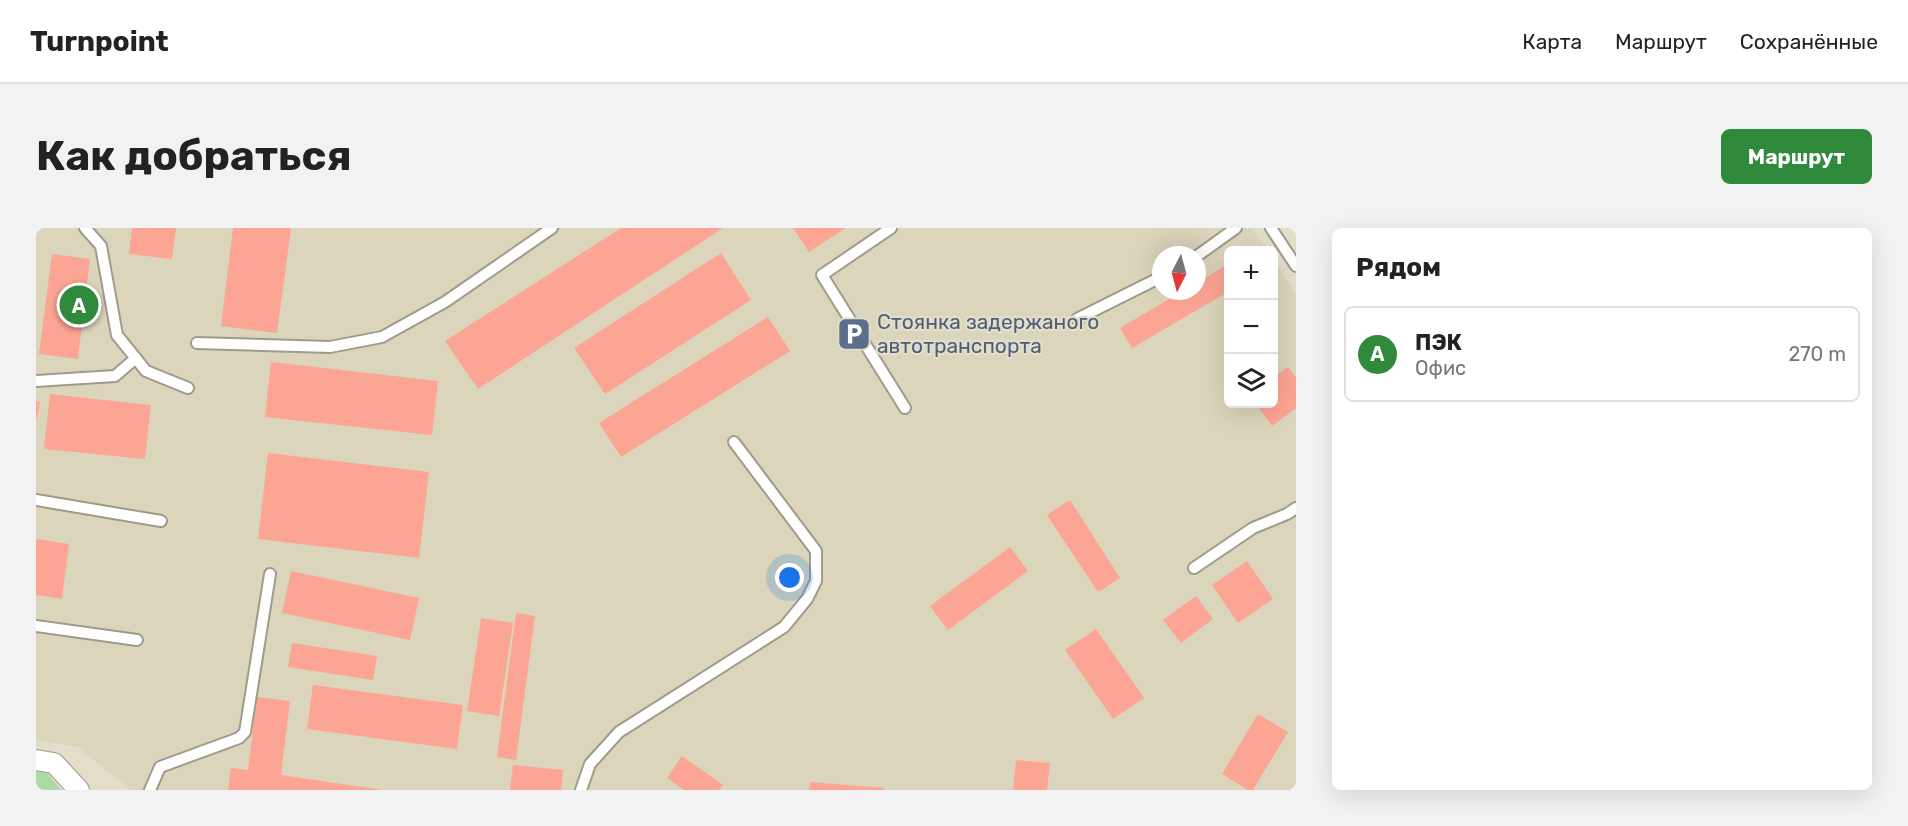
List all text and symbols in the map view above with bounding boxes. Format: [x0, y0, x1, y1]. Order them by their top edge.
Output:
text: Turnpoint [30, 25, 169, 58]
text: Карта [1522, 29, 1582, 54]
text: Маршрут [1615, 29, 1707, 54]
text: Сохранённые [1740, 29, 1878, 54]
button: Маршрут [1721, 129, 1872, 184]
text: Как добраться [36, 131, 352, 181]
north arrow [1152, 246, 1206, 300]
map controls [1224, 246, 1278, 408]
button: + [1224, 246, 1278, 300]
text: Рядом [1356, 252, 1441, 283]
pin: A [60, 282, 99, 328]
button: − [1224, 300, 1278, 354]
place label: Стоянка задержаного автотранспорта [877, 309, 1099, 358]
parking icon: Стоянка задержаного автотранспорта [836, 316, 872, 352]
text: ПЭК [1415, 329, 1462, 356]
text: A [1370, 342, 1385, 366]
text: 270 m [1789, 342, 1846, 366]
button: layers [1224, 354, 1278, 408]
text: Офис [1415, 356, 1466, 380]
your location [775, 563, 804, 592]

